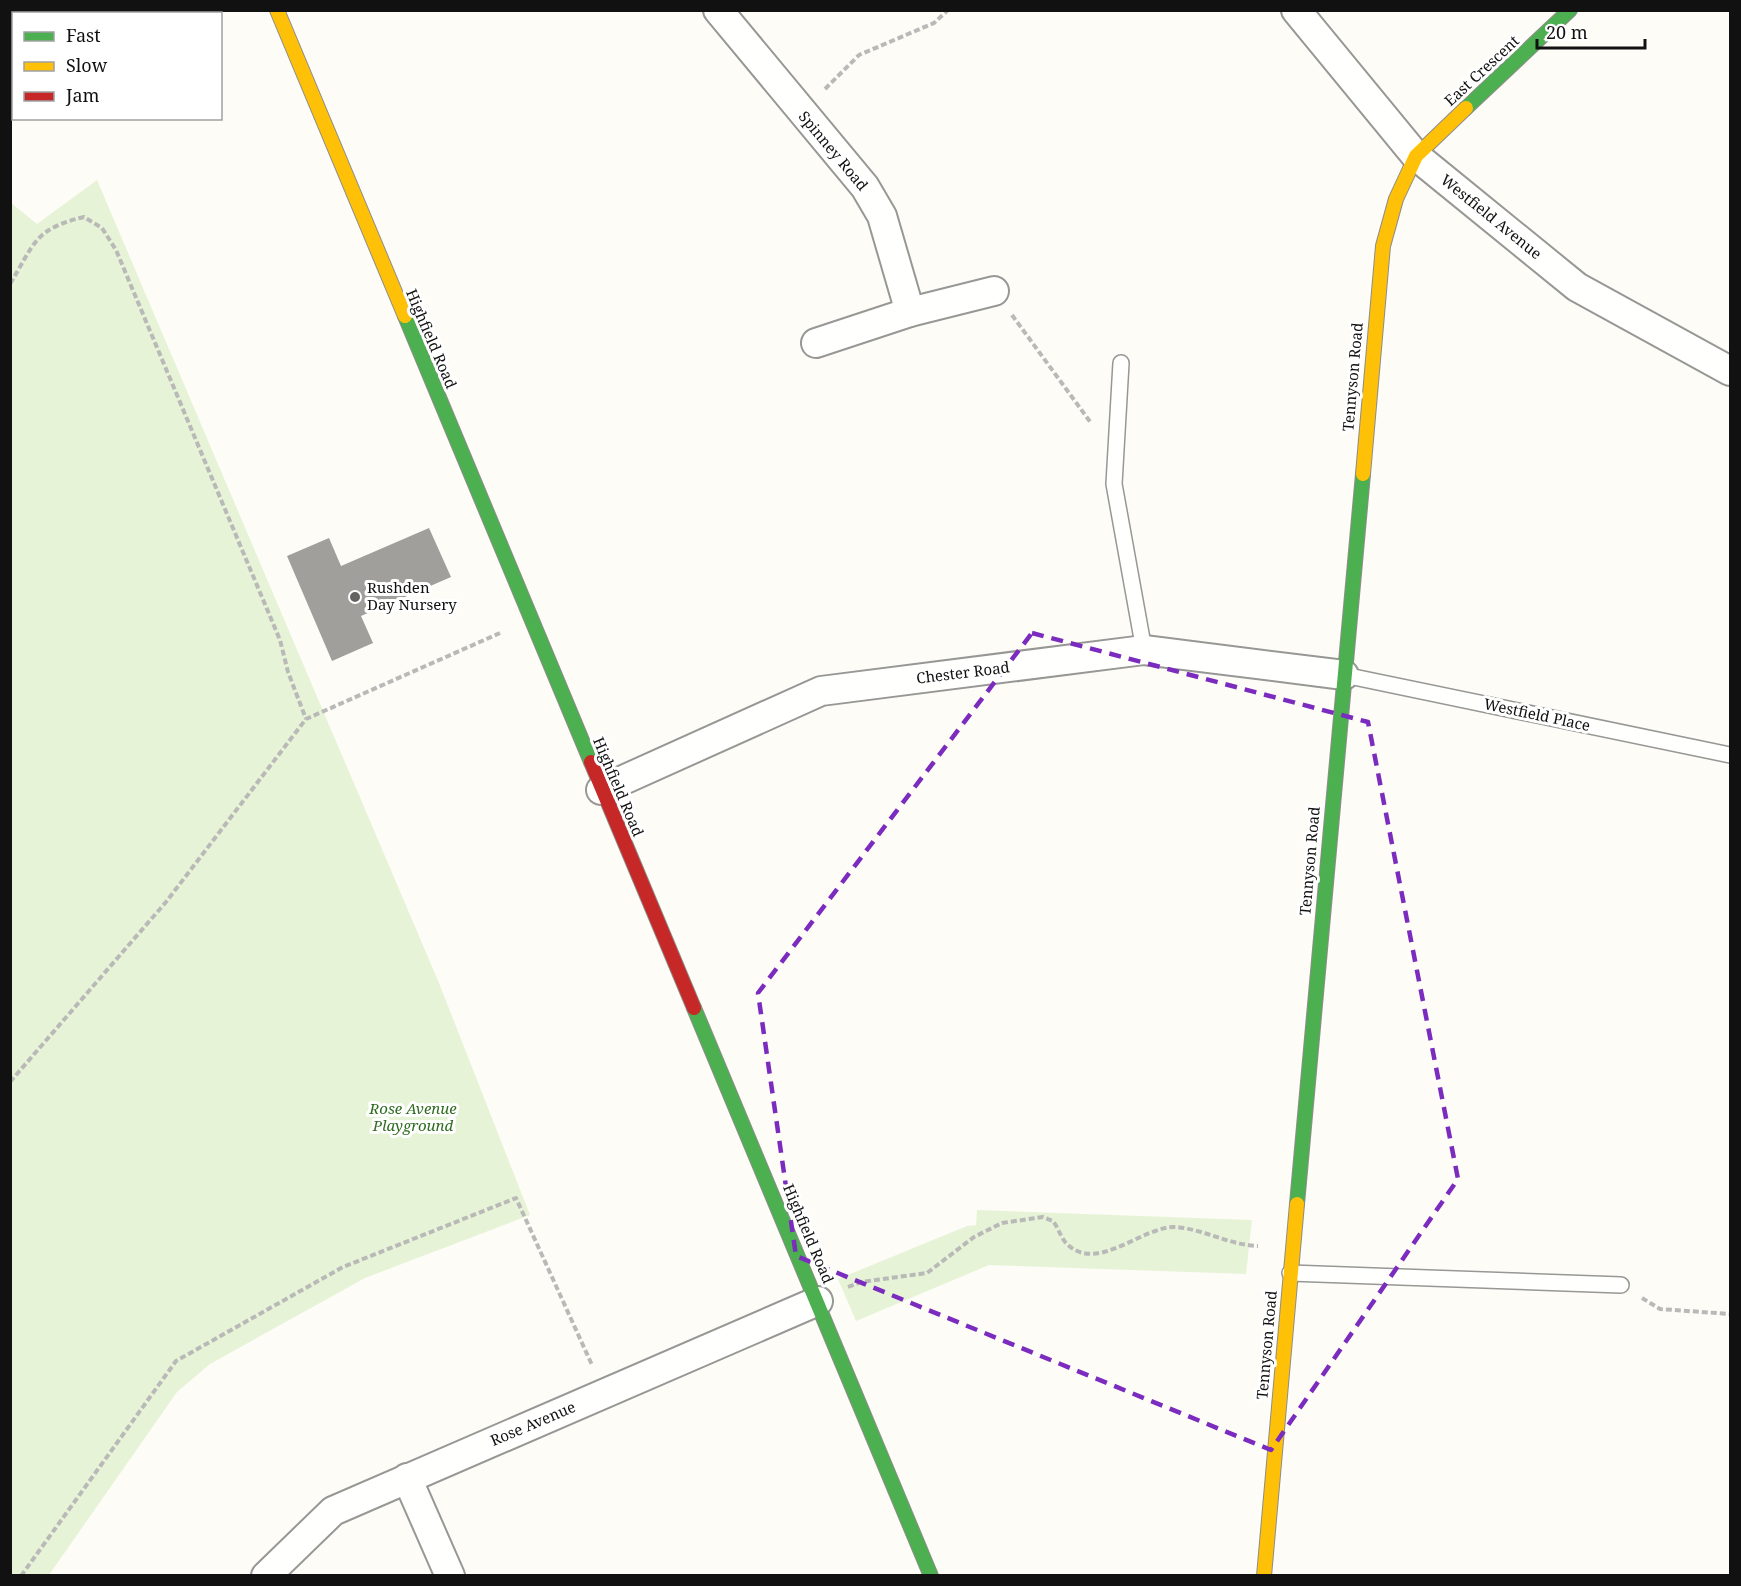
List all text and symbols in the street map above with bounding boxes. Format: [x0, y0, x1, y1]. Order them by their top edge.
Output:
legend [12, 12, 222, 120]
scale bar [1537, 12, 1645, 50]
text: 20 m [1546, 20, 1588, 44]
text: Fast [66, 23, 101, 47]
street label: East Crescent [1440, 31, 1523, 110]
text: Slow [66, 53, 108, 77]
text: Jam [65, 83, 100, 107]
street label: Spinney Road [795, 106, 873, 194]
street label: Westfield Avenue [1437, 169, 1546, 263]
street label: Highfield Road [402, 286, 462, 391]
street label: Tennyson Road [1337, 322, 1367, 432]
place label: Rushden Day Nursery [367, 577, 457, 614]
marker: Rushden Day Nursery [348, 590, 362, 604]
street label: Chester Road [915, 656, 1011, 688]
street label: Westfield Place [1482, 693, 1592, 735]
street label: Highfield Road [589, 734, 649, 839]
street label: Tennyson Road [1294, 806, 1324, 916]
park label: Rose Avenue Playground [368, 1098, 457, 1135]
street label: Highfield Road [779, 1181, 839, 1286]
street label: Tennyson Road [1251, 1290, 1281, 1400]
street label: Rose Avenue [487, 1396, 578, 1450]

